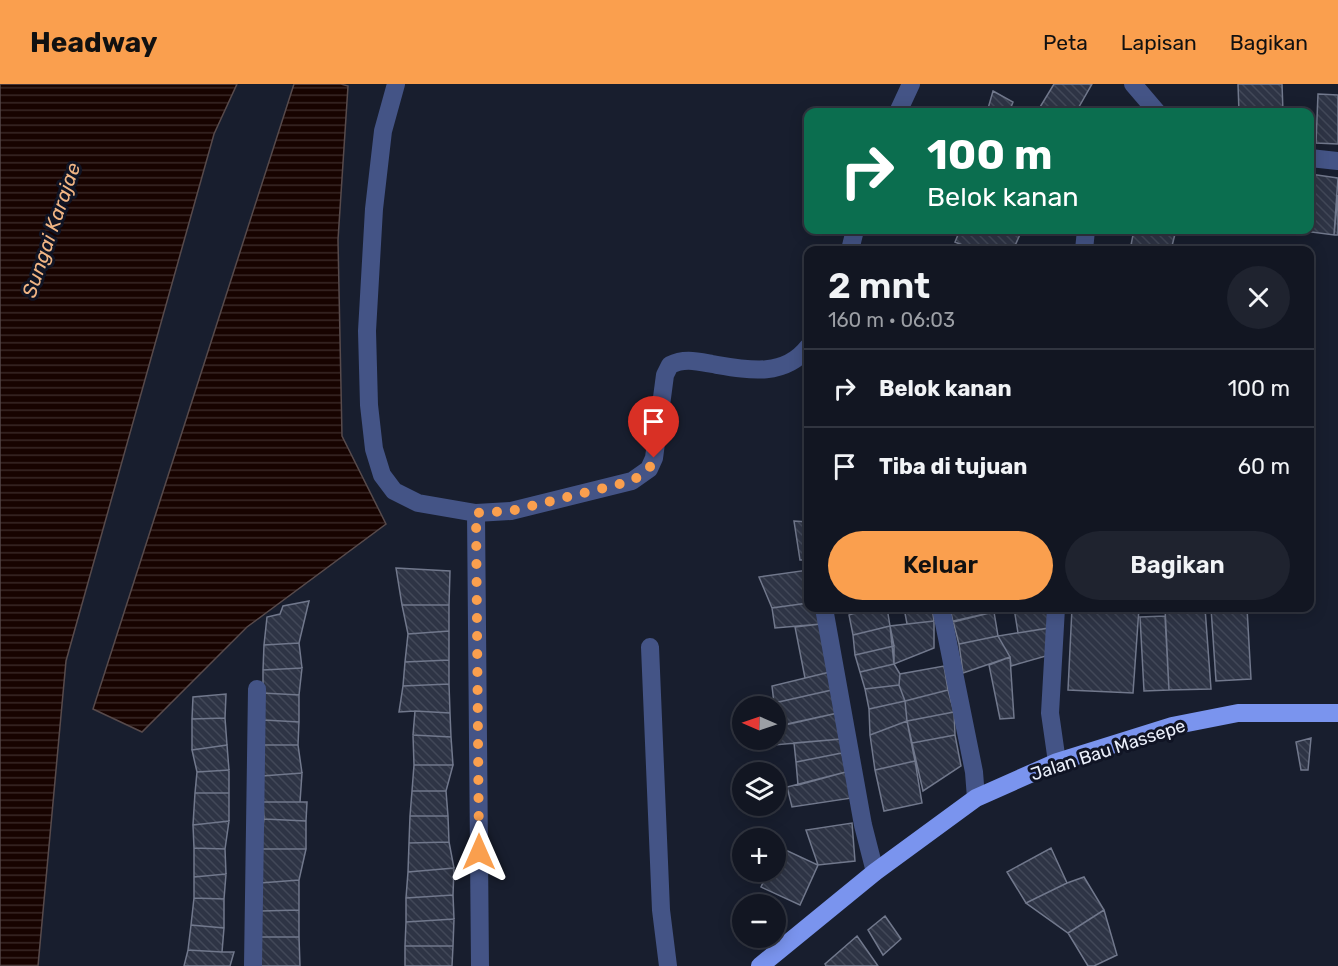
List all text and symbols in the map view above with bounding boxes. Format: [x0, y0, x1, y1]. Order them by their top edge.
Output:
text: Headway [30, 26, 157, 59]
text: Peta [1043, 30, 1088, 55]
text: Lapisan [1121, 30, 1197, 55]
text: Bagikan [1230, 30, 1308, 55]
text: 100 m [927, 130, 1052, 180]
icon: right [828, 132, 906, 210]
water label: Sungai Karajae [17, 159, 85, 301]
text: Belok kanan [927, 181, 1079, 213]
text: 2 mnt [828, 264, 930, 307]
button: close [1227, 266, 1290, 329]
text: 160 m · 06:03 [828, 308, 955, 332]
icon: right [828, 372, 861, 405]
text: Belok kanan [879, 375, 1012, 402]
text: 100 m [1228, 375, 1290, 402]
pin [628, 396, 679, 458]
icon: arrive [637, 405, 670, 438]
icon: arrive [828, 450, 861, 483]
text: Tiba di tujuan [879, 453, 1027, 480]
text: 60 m [1238, 453, 1290, 480]
button: Keluar [828, 531, 1053, 600]
button: Bagikan [1065, 531, 1290, 600]
north arrow [732, 696, 786, 750]
map controls [732, 696, 786, 948]
street label: Jalan Bau Massepe [1028, 715, 1188, 785]
button: layers [732, 762, 786, 816]
position arrow [447, 820, 511, 884]
button: + [732, 828, 786, 882]
button: − [732, 894, 786, 948]

